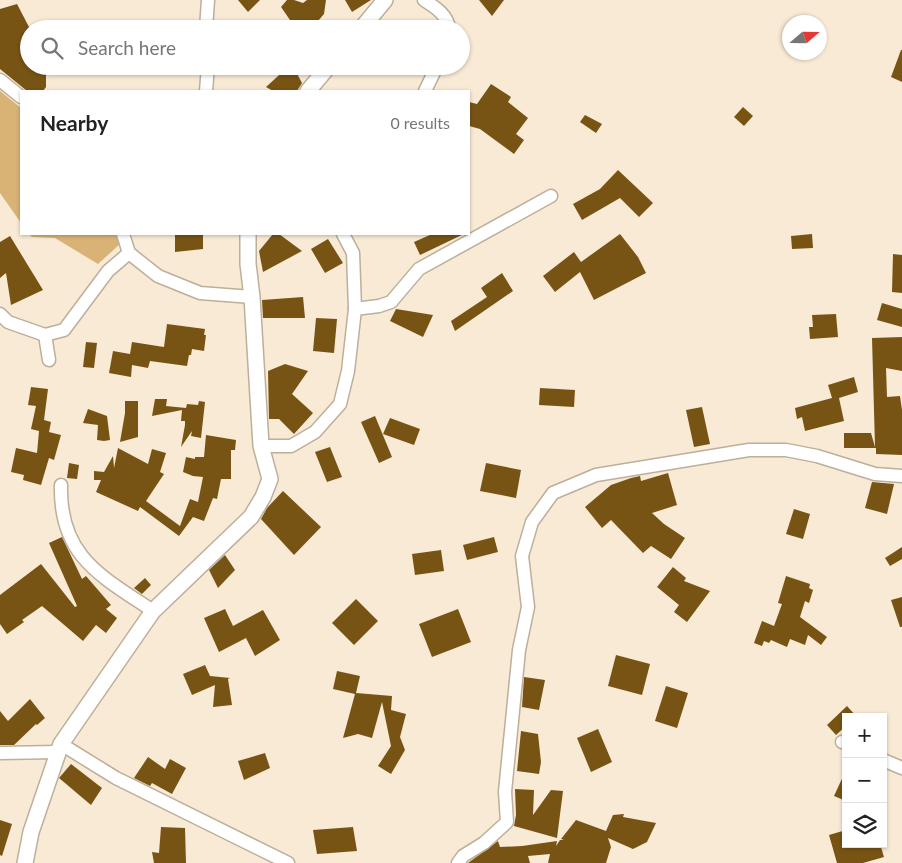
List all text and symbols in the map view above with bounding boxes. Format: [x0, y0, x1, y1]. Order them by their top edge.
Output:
north arrow [782, 15, 827, 60]
search box [20, 20, 470, 75]
icon: search [38, 34, 66, 62]
text: Search here [78, 36, 176, 59]
text: Nearby [40, 110, 108, 135]
text: 0 results [390, 113, 450, 132]
map controls [842, 713, 887, 848]
button: + [842, 713, 887, 758]
button: − [842, 758, 887, 803]
button: layers [842, 803, 887, 848]

